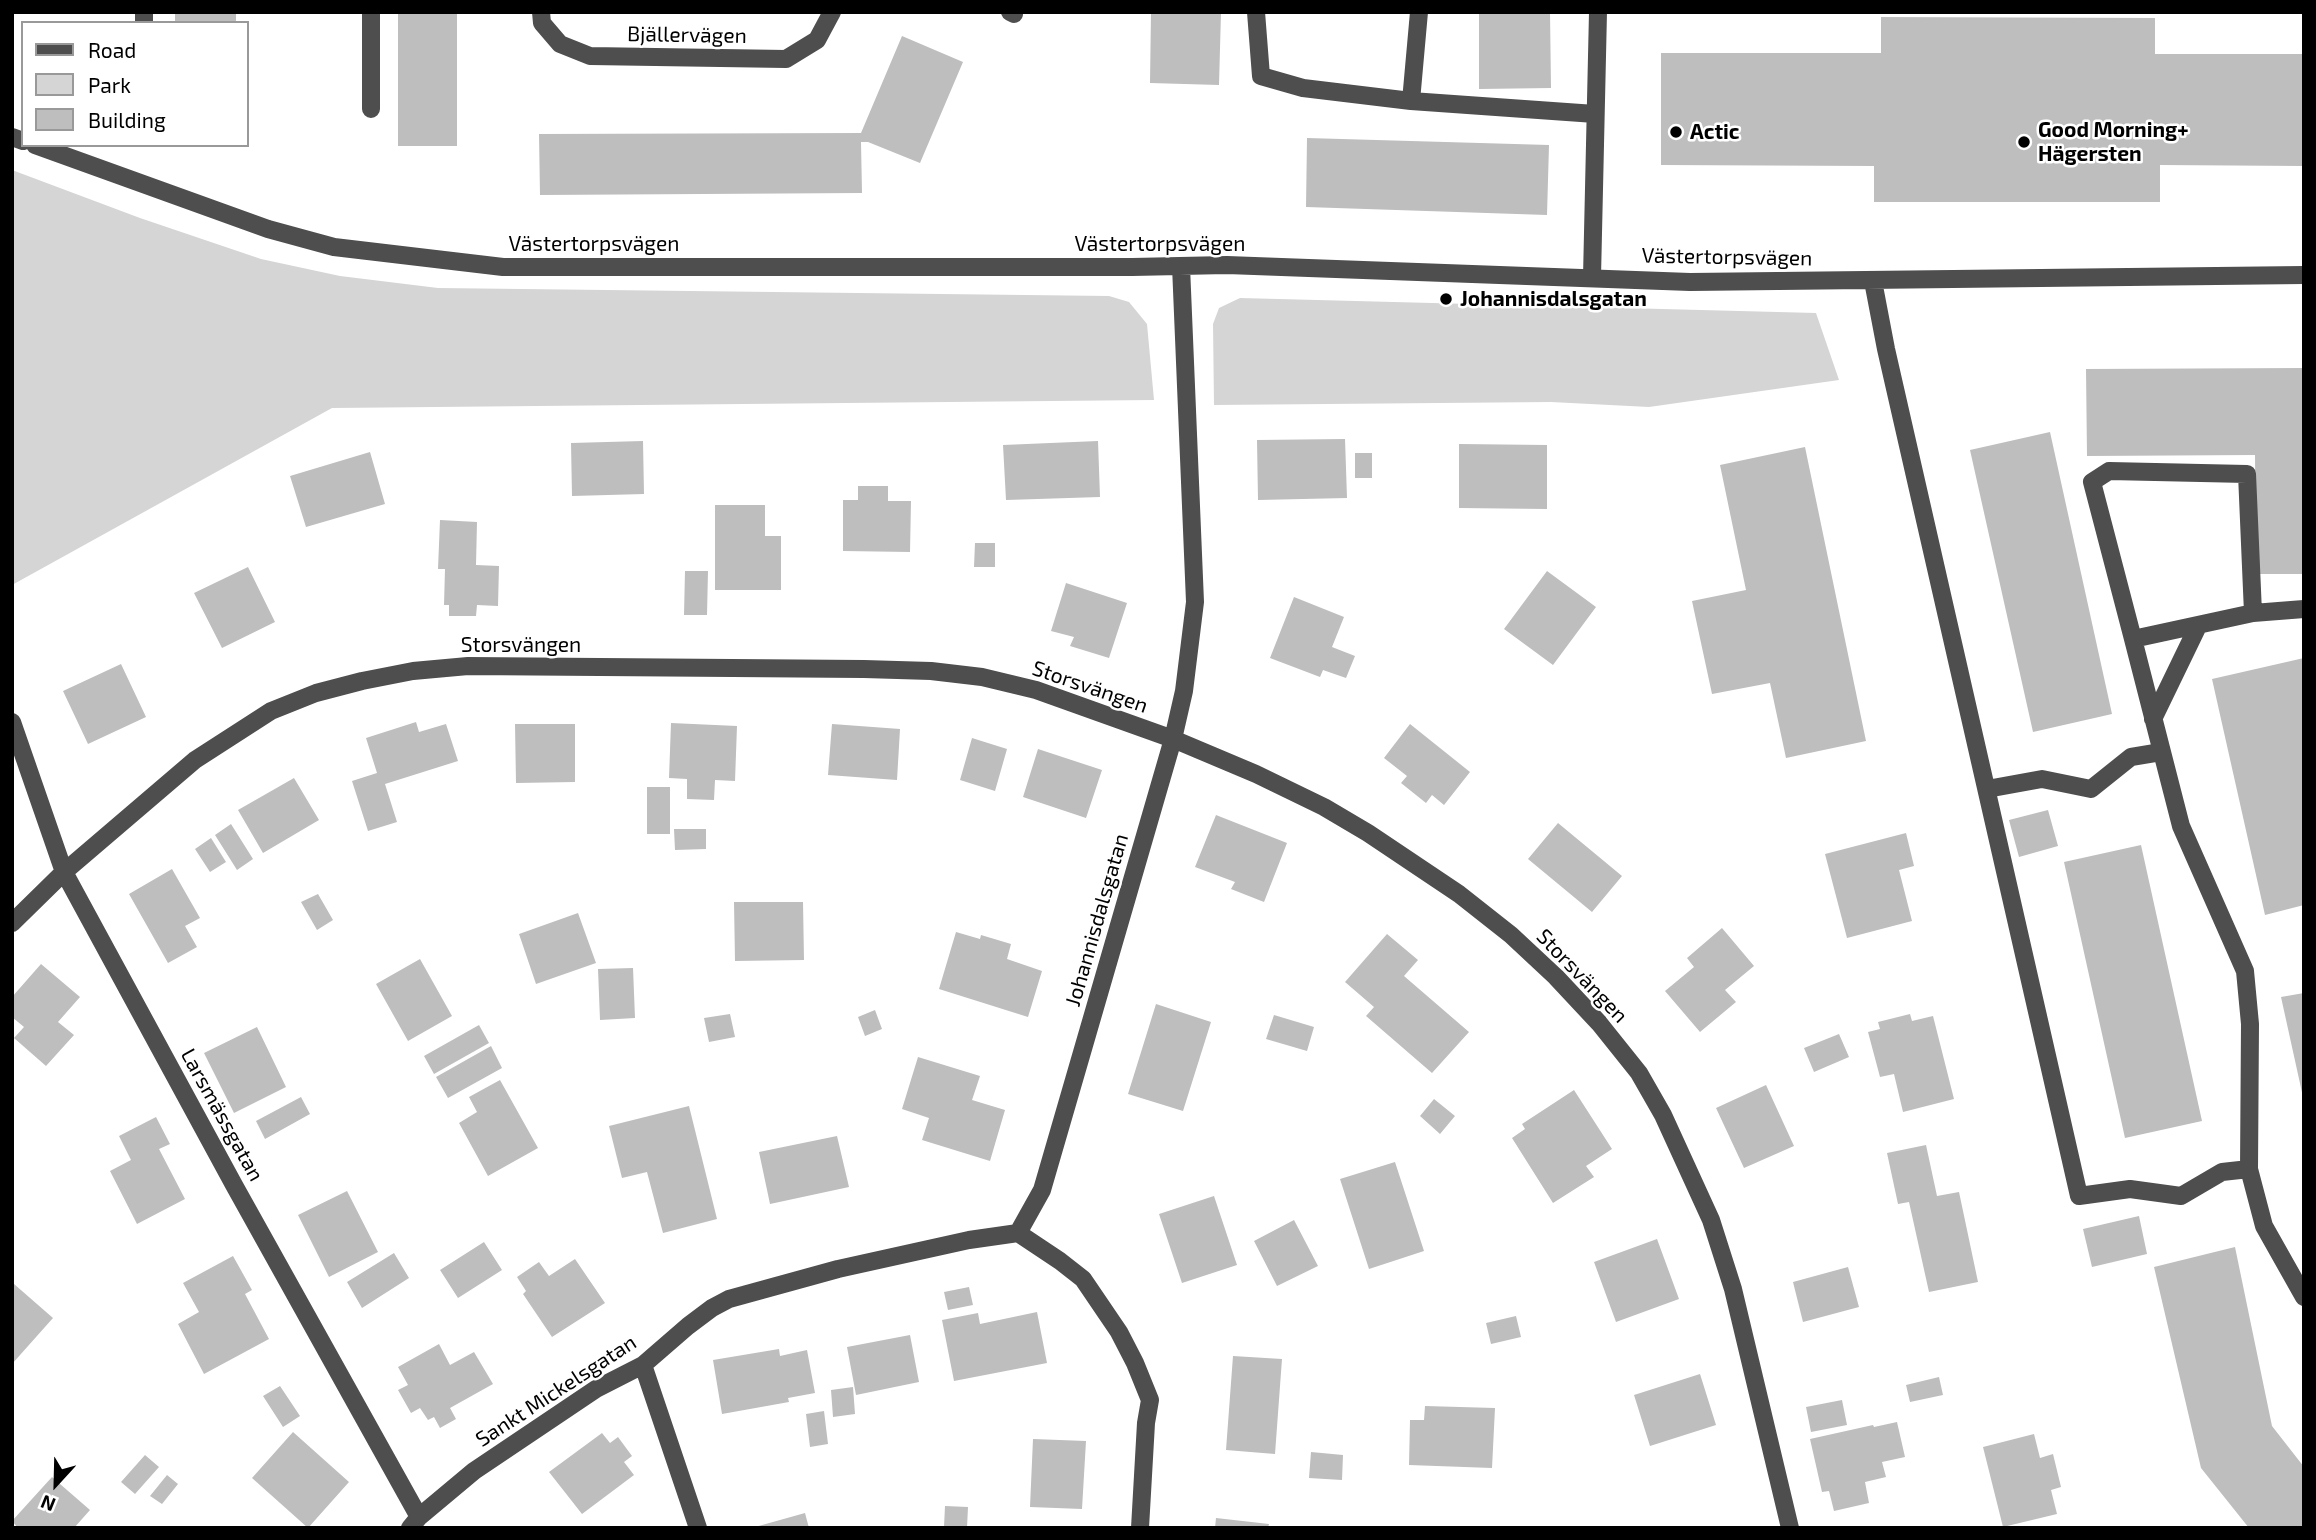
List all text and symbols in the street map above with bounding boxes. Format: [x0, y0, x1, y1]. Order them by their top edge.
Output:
legend [21, 21, 248, 147]
street label: Bjällervägen [627, 21, 747, 49]
text: Road [88, 37, 136, 62]
text: Park [88, 72, 131, 97]
text: Building [88, 107, 166, 132]
place label: Good Morning+ Hägersten [2038, 117, 2189, 167]
place label: Actic [1690, 119, 1739, 145]
marker: Actic [1668, 124, 1684, 140]
marker: Good Morning+ Hägersten [2016, 134, 2032, 150]
street label: Västertorpsvägen [509, 231, 679, 257]
street label: Västertorpsvägen [1075, 231, 1245, 257]
street label: Västertorpsvägen [1641, 243, 1813, 271]
place label: Johannisdalsgatan [1460, 286, 1647, 312]
marker: Johannisdalsgatan [1438, 291, 1454, 307]
street label: Storsvängen [461, 632, 581, 658]
street label: Storsvängen [1029, 655, 1151, 719]
street label: Johannisdalsgatan [1060, 831, 1134, 1009]
street label: Storsvängen [1531, 924, 1633, 1028]
street label: Larsmässgatan [175, 1044, 269, 1186]
street label: Sankt Mickelsgatan [471, 1330, 641, 1452]
north arrow [21, 1449, 91, 1519]
text: N [37, 1491, 59, 1517]

